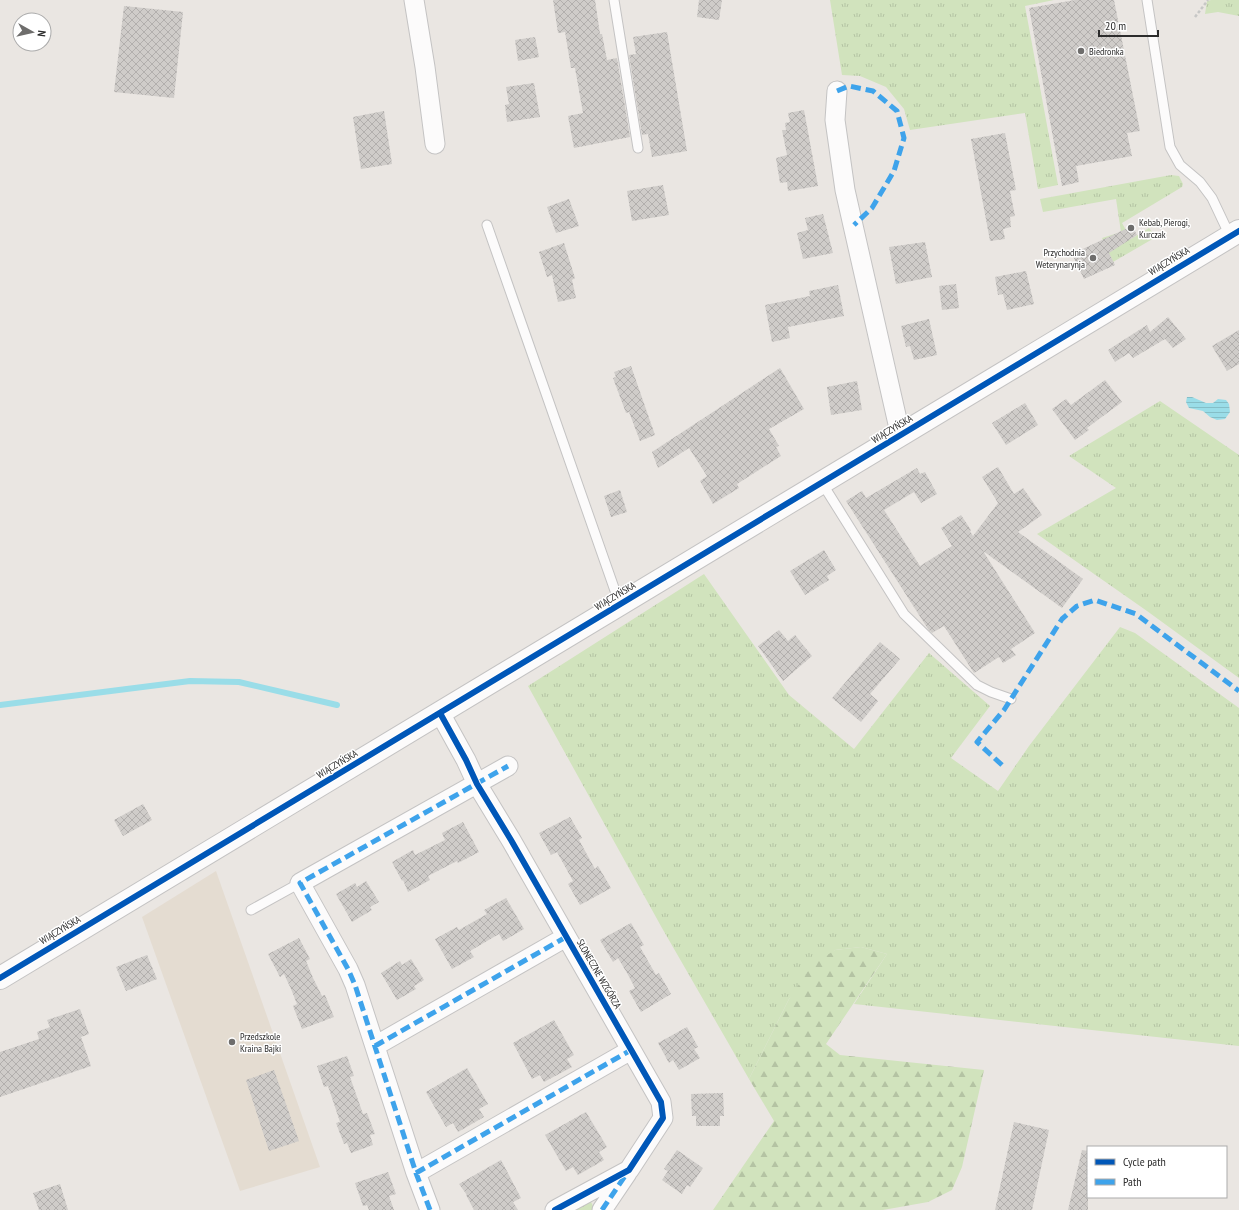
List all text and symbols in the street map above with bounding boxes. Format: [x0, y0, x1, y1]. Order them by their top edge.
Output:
north arrow [12, 12, 52, 52]
scale bar [1099, 12, 1158, 38]
text: 20 m [1105, 18, 1126, 33]
text: N [35, 29, 49, 37]
place label: Biedronka [1089, 45, 1124, 58]
marker: Biedronka [1076, 46, 1086, 56]
place label: Kebab, Pierogi, Kurczak [1139, 216, 1190, 241]
marker: Kebab, Pierogi, Kurczak [1126, 223, 1136, 233]
street label: WIĄCZYŃSKA [1146, 244, 1192, 278]
place label: Przychodnia Weterynarynja [1036, 246, 1085, 271]
marker: Przychodnia Weterynarynja [1088, 253, 1098, 263]
street label: WIĄCZYŃSKA [869, 412, 915, 446]
street label: WIĄCZYŃSKA [592, 579, 638, 613]
street label: WIĄCZYŃSKA [314, 747, 360, 781]
street label: WIĄCZYŃSKA [37, 913, 83, 947]
street label: SŁONECZNE WZGÓRZA [574, 937, 624, 1011]
place label: Przedszkole Kraina Bajki [240, 1030, 281, 1055]
marker: Przedszkole Kraina Bajki [227, 1037, 237, 1047]
legend [1087, 1146, 1227, 1198]
text: Cycle path [1123, 1154, 1166, 1169]
text: Path [1123, 1174, 1141, 1189]

